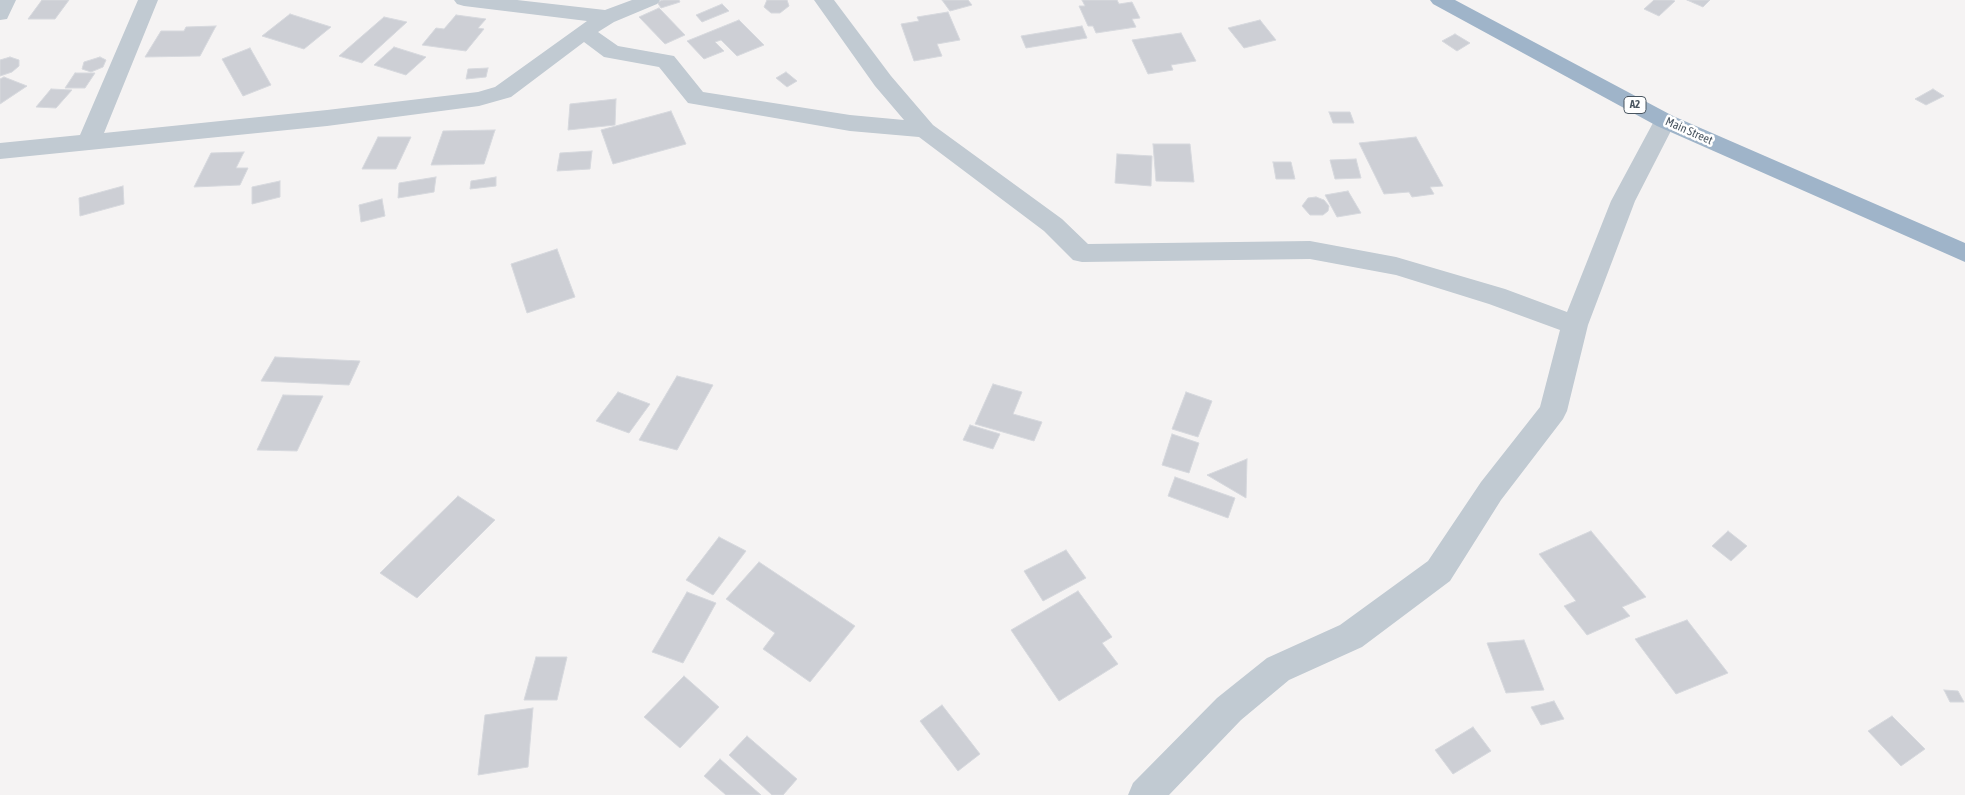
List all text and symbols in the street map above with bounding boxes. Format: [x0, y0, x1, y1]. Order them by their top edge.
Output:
road number: A2 [1624, 96, 1646, 114]
street label: Main Street [1663, 114, 1715, 148]

